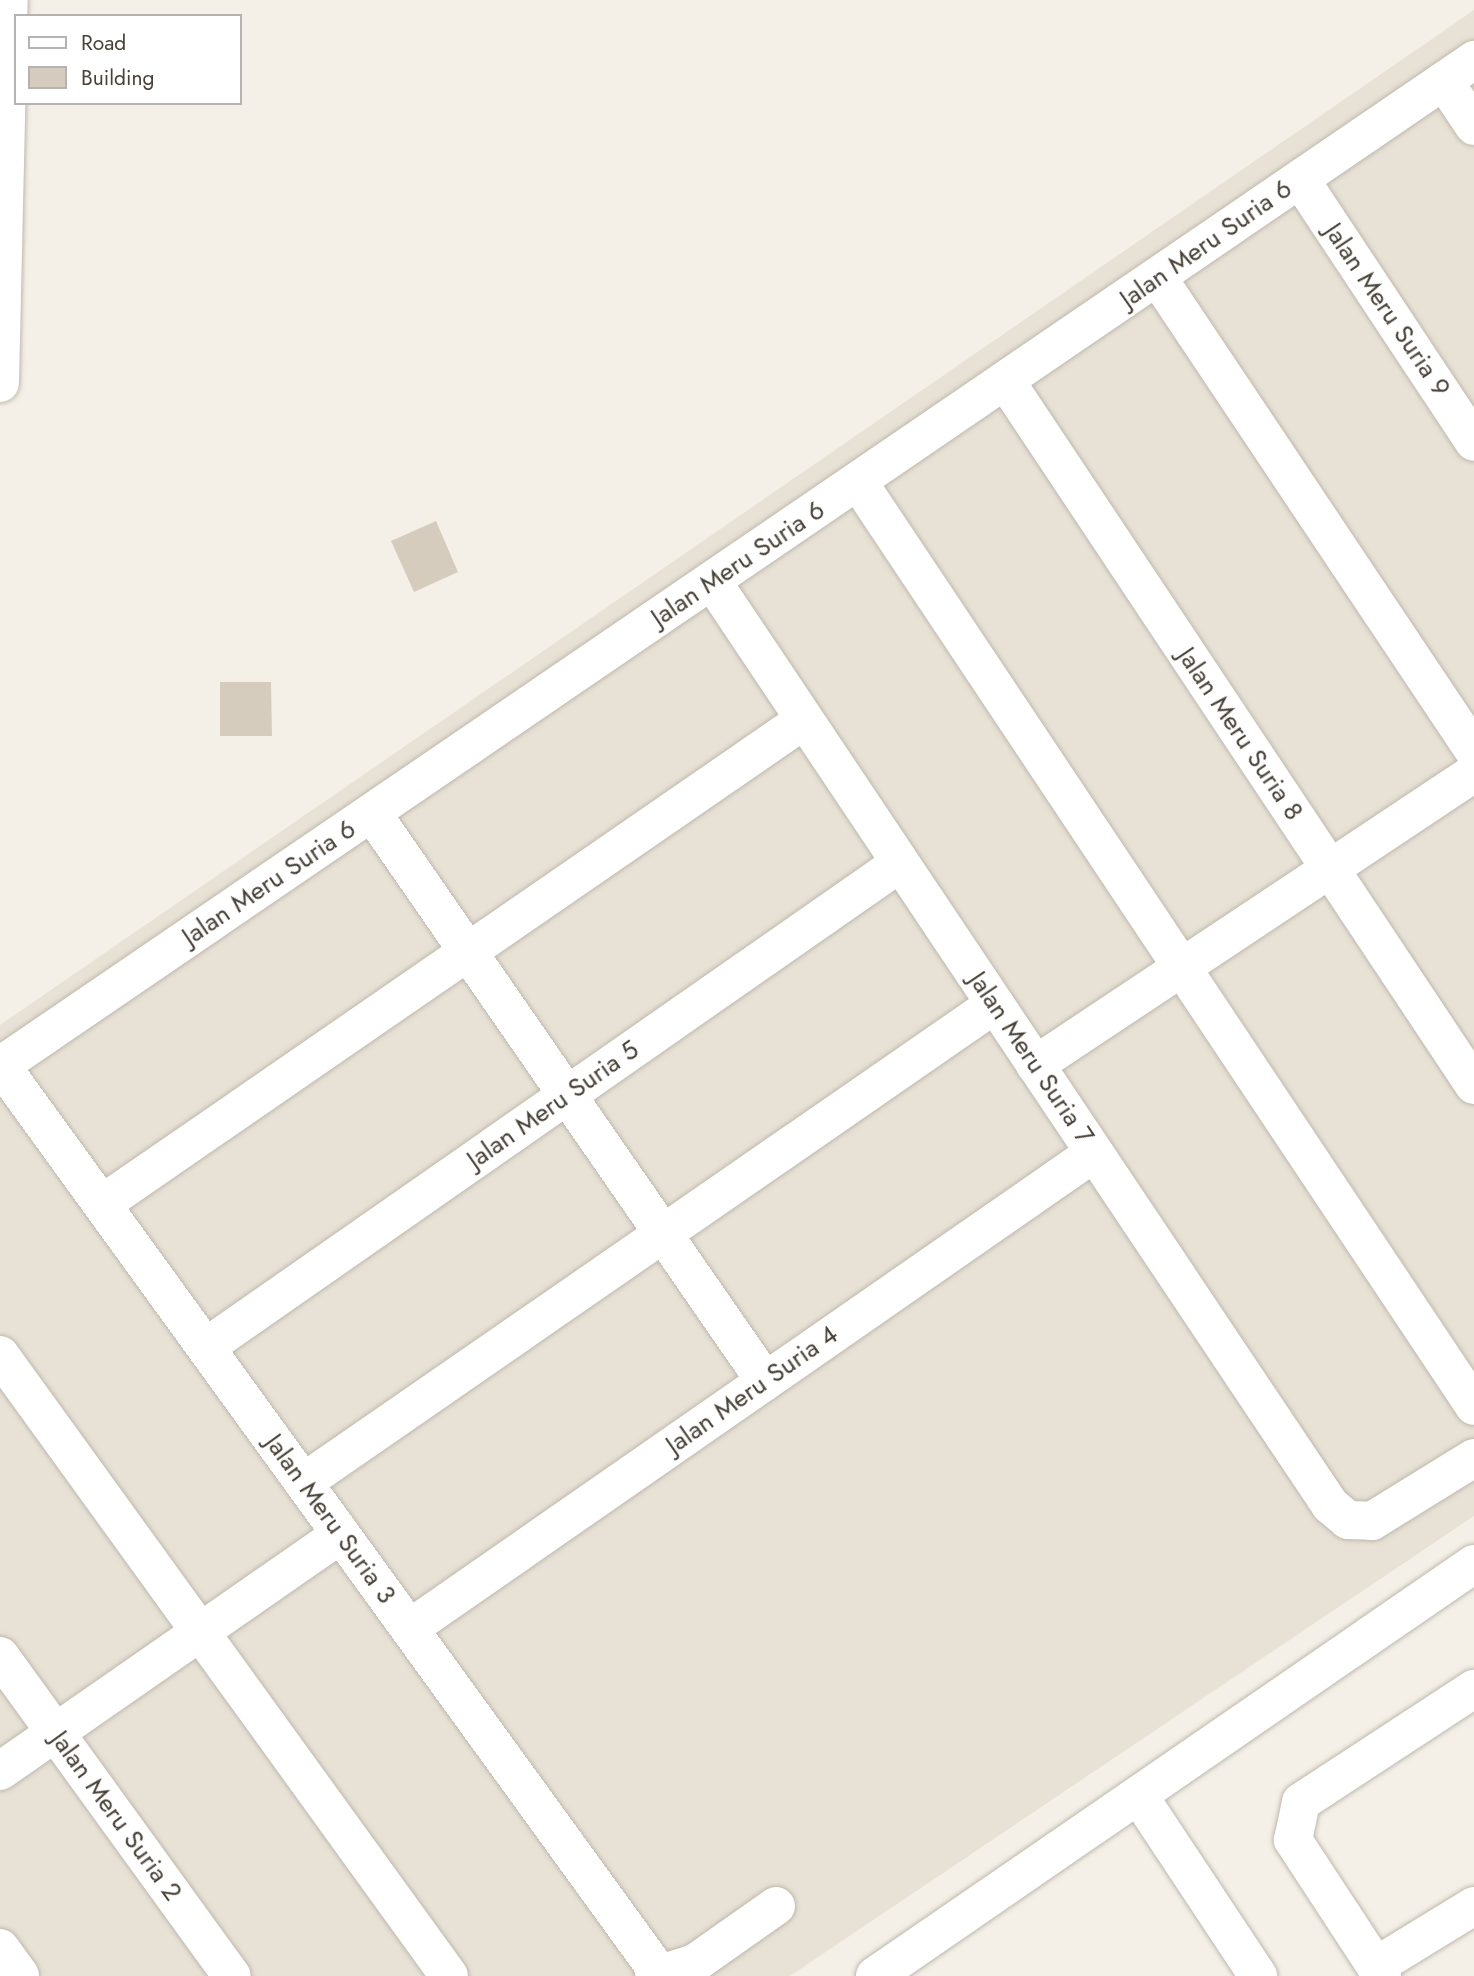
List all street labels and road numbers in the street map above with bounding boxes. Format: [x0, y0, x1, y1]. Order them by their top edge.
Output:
street label: Jalan Meru Suria 6 [1114, 173, 1298, 315]
street label: Jalan Meru Suria 9 [1317, 217, 1457, 403]
street label: Jalan Meru Suria 6 [645, 494, 831, 634]
street label: Jalan Meru Suria 8 [1171, 642, 1309, 826]
street label: Jalan Meru Suria 6 [176, 813, 362, 953]
street label: Jalan Meru Suria 7 [962, 966, 1100, 1150]
street label: Jalan Meru Suria 5 [461, 1034, 645, 1176]
street label: Jalan Meru Suria 4 [660, 1319, 844, 1461]
street label: Jalan Meru Suria 3 [258, 1428, 402, 1610]
street label: Jalan Meru Suria 2 [44, 1725, 188, 1907]

